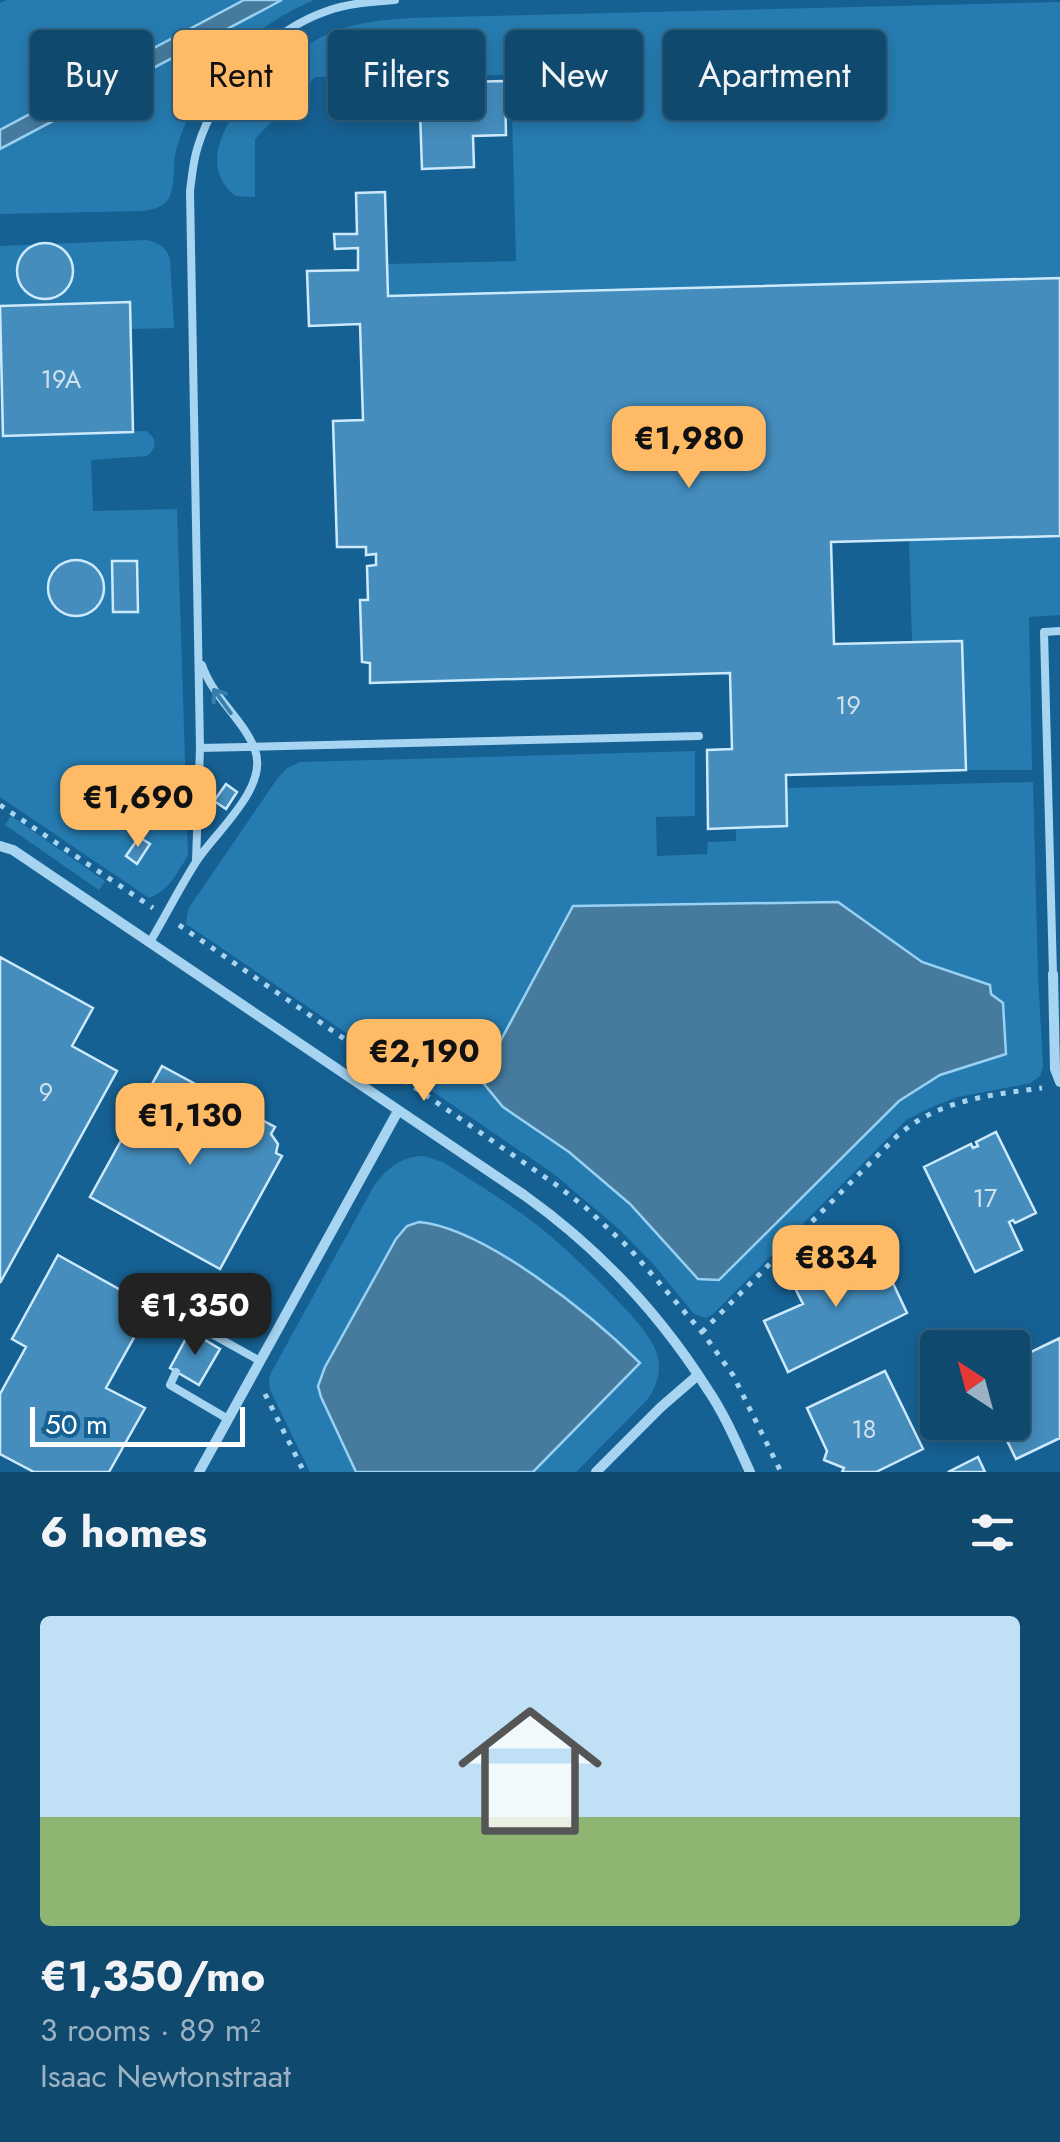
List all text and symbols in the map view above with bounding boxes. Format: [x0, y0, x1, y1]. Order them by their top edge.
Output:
chip: Buy [30, 30, 153, 120]
chip: Rent [173, 30, 308, 120]
chip: Filters [328, 30, 485, 120]
chip: New [505, 30, 643, 120]
chip: Apartment [663, 30, 886, 120]
house number: 19A [41, 361, 82, 397]
pin: €1,980 [608, 406, 770, 491]
text: €1,980 [634, 415, 744, 461]
house number: 19 [835, 687, 861, 723]
one-way arrow [212, 688, 233, 716]
pin: €1,690 [57, 765, 219, 850]
text: €1,690 [82, 774, 194, 820]
pin: €2,190 [343, 1019, 505, 1104]
text: €2,190 [368, 1028, 480, 1074]
house number: 9 [39, 1074, 53, 1110]
pin: €1,130 [109, 1083, 271, 1168]
text: €1,130 [138, 1092, 242, 1138]
house number: 17 [973, 1180, 997, 1216]
pin: €834 [777, 1225, 895, 1310]
text: €834 [794, 1234, 878, 1280]
pin: €1,350 [114, 1273, 276, 1358]
text: €1,350 [140, 1282, 250, 1328]
north arrow [920, 1330, 1030, 1440]
map controls [920, 1330, 1030, 1440]
scale bar [30, 1402, 245, 1446]
text: 50 m [45, 1404, 108, 1445]
house number: 18 [852, 1411, 876, 1447]
text: 6 homes [40, 1502, 207, 1563]
icon: filters [965, 1505, 1020, 1560]
icon: home [440, 1681, 620, 1861]
text: €1,350/mo [40, 1946, 265, 2007]
text: 3 rooms · 89 m² [40, 2007, 261, 2053]
text: Isaac Newtonstraat [40, 2053, 291, 2099]

